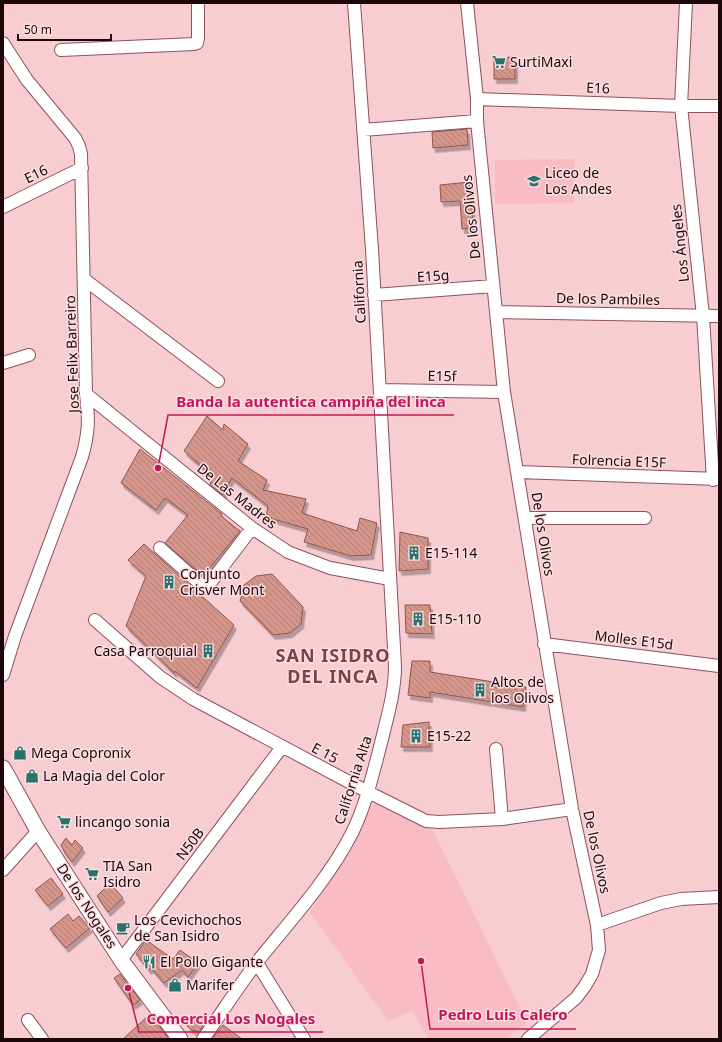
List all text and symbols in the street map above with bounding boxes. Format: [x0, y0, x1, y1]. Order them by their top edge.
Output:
scale bar [18, 16, 111, 42]
text: 50 m [24, 21, 52, 38]
place label: SurtiMaxi [510, 52, 572, 71]
supermarket icon: SurtiMaxi [491, 54, 507, 70]
street label: E16 [586, 78, 610, 97]
street label: E16 [21, 160, 51, 187]
place label: Liceo de Los Andes [545, 163, 612, 198]
school or university icon: Liceo de Los Andes [526, 173, 542, 189]
street label: De los Olivos [457, 174, 484, 260]
street label: Los Ángeles [666, 203, 693, 283]
street label: California [347, 260, 370, 324]
street label: E15g [416, 265, 450, 286]
street label: De los Pambiles [556, 288, 660, 309]
street label: Jose Felix Barreiro [60, 295, 83, 415]
street label: E15f [428, 366, 458, 385]
callout: Banda la autentica campiña del inca [168, 388, 454, 415]
text: Banda la autentica campiña del inca [176, 391, 446, 411]
street label: Folrencia E15F [572, 449, 666, 472]
street label: De Las Madres [193, 458, 281, 533]
street label: De los Olivos [527, 491, 560, 577]
place label: E15-114 [425, 543, 477, 562]
building icon: E15-114 [406, 545, 422, 561]
place label: Conjunto Crisver Mont [180, 564, 264, 599]
building icon: Conjunto Crisver Mont [161, 574, 177, 590]
place label: E15-110 [429, 609, 481, 628]
building icon: E15-110 [410, 611, 426, 627]
street label: Molles E15d [594, 625, 674, 654]
place label: Casa Parroquial [94, 641, 197, 660]
building icon: Casa Parroquial [200, 643, 216, 659]
district label: SAN ISIDRO DEL INCA [276, 643, 390, 688]
place label: Altos de los Olivos [491, 672, 554, 707]
building icon: Altos de los Olivos [472, 682, 488, 698]
place label: E15-22 [427, 726, 471, 745]
building icon: E15-22 [408, 728, 424, 744]
street label: California Alta [329, 733, 376, 827]
street label: E 15 [309, 738, 342, 767]
place label: Mega Copronix [31, 743, 132, 762]
shop icon: Mega Copronix [12, 745, 28, 761]
place label: La Magia del Color [43, 766, 165, 785]
shop icon: La Magia del Color [24, 768, 40, 784]
street label: De los Olivos [579, 809, 616, 896]
place label: lincango sonia [75, 812, 170, 831]
supermarket icon: lincango sonia [56, 814, 72, 830]
street label: N50B [171, 824, 208, 864]
place label: TIA San Isidro [103, 856, 152, 891]
street label: De los Nogales [53, 859, 122, 952]
supermarket icon: TIA San Isidro [84, 866, 100, 882]
place label: Los Cevichochos de San Isidro [134, 910, 242, 945]
cafe icon: Los Cevichochos de San Isidro [115, 920, 131, 936]
place label: El Pollo Gigante [160, 952, 263, 971]
restaurant icon: El Pollo Gigante [141, 954, 157, 970]
place label: Marifer [186, 975, 235, 994]
shop icon: Marifer [167, 977, 183, 993]
callout: Pedro Luis Calero [430, 1002, 576, 1029]
text: Pedro Luis Calero [438, 1004, 568, 1024]
callout: Comercial Los Nogales [139, 1005, 323, 1032]
text: Comercial Los Nogales [147, 1008, 315, 1028]

